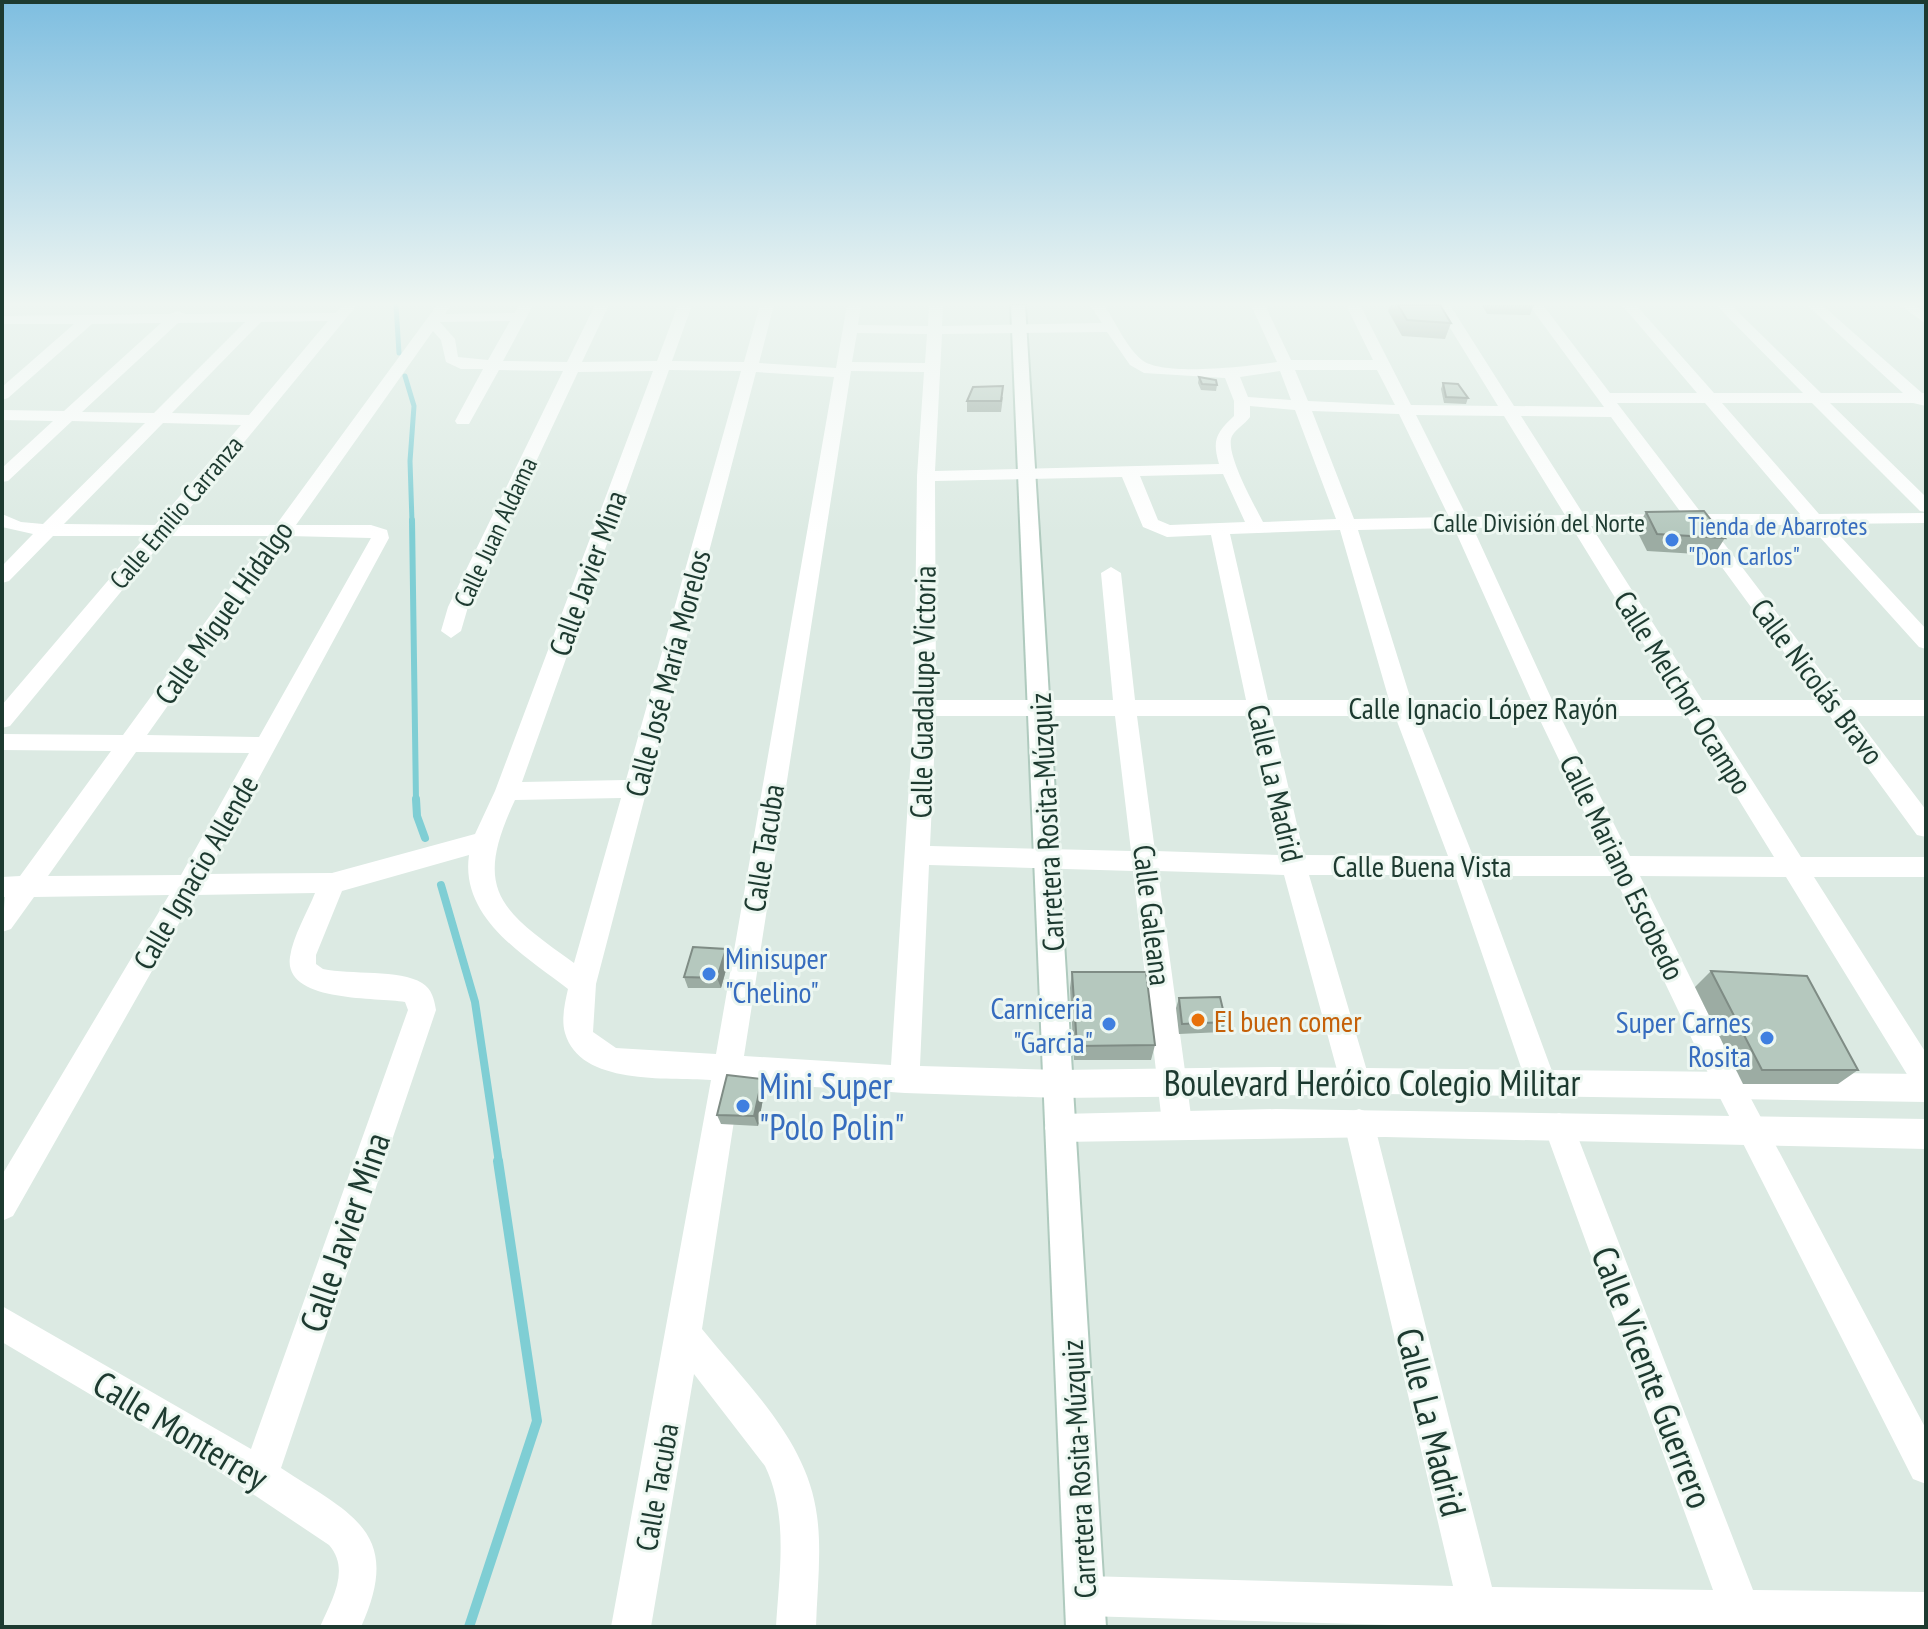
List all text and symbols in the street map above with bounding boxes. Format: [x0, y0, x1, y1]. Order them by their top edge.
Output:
street label: Calle Emilio Carranza [102, 429, 250, 595]
street label: Calle Juan Aldama [446, 452, 544, 612]
street label: Calle Javier Mina [539, 485, 635, 661]
street label: Calle División del Norte [1433, 506, 1645, 539]
place label: Tienda de Abarrotes "Don Carlos" [1688, 509, 1867, 572]
street label: Calle Miguel Hidalgo [145, 512, 301, 712]
marker: Tienda de Abarrotes "Don Carlos" [1663, 531, 1681, 549]
street label: Calle José María Morelos [615, 545, 719, 801]
street label: Calle Guadalupe Victoria [900, 565, 944, 819]
street label: Calle Melchor Ocampo [1606, 583, 1762, 801]
street label: Calle Nicolás Bravo [1743, 590, 1893, 772]
street label: Calle Ignacio López Rayón [1348, 688, 1618, 727]
street label: Carretera Rosita-Múzquiz [1020, 692, 1072, 952]
street label: Calle La Madrid [1239, 701, 1313, 865]
street label: Calle Mariano Escobedo [1552, 748, 1694, 986]
street label: Calle Ignacio Allende [124, 768, 266, 976]
street label: Calle Tacuba [734, 781, 792, 915]
street label: Calle Galeana [1125, 842, 1181, 988]
street label: Calle Buena Vista [1332, 846, 1512, 885]
place label: Minisuper "Chelino" [725, 938, 828, 1011]
marker: Minisuper "Chelino" [700, 965, 718, 983]
place label: Carniceria "Garcia" [990, 988, 1093, 1061]
place label: El buen comer [1214, 1001, 1362, 1040]
place label: Super Carnes Rosita [1616, 1002, 1751, 1075]
marker: El buen comer [1189, 1011, 1207, 1029]
marker: Carniceria "Garcia" [1100, 1015, 1118, 1033]
marker: Super Carnes Rosita [1758, 1029, 1776, 1047]
street label: Boulevard Heróico Colegio Militar [1164, 1059, 1580, 1106]
place label: Mini Super "Polo Polin" [759, 1062, 905, 1150]
marker: Mini Super "Polo Polin" [734, 1097, 752, 1115]
street label: Calle Javier Mina [288, 1126, 400, 1338]
street label: Calle Vicente Guerrero [1582, 1239, 1724, 1515]
street label: Calle La Madrid [1386, 1323, 1478, 1521]
street label: Carretera Rosita-Múzquiz [1052, 1339, 1104, 1599]
street label: Calle Monterrey [85, 1359, 277, 1501]
street label: Calle Tacuba [626, 1420, 686, 1554]

